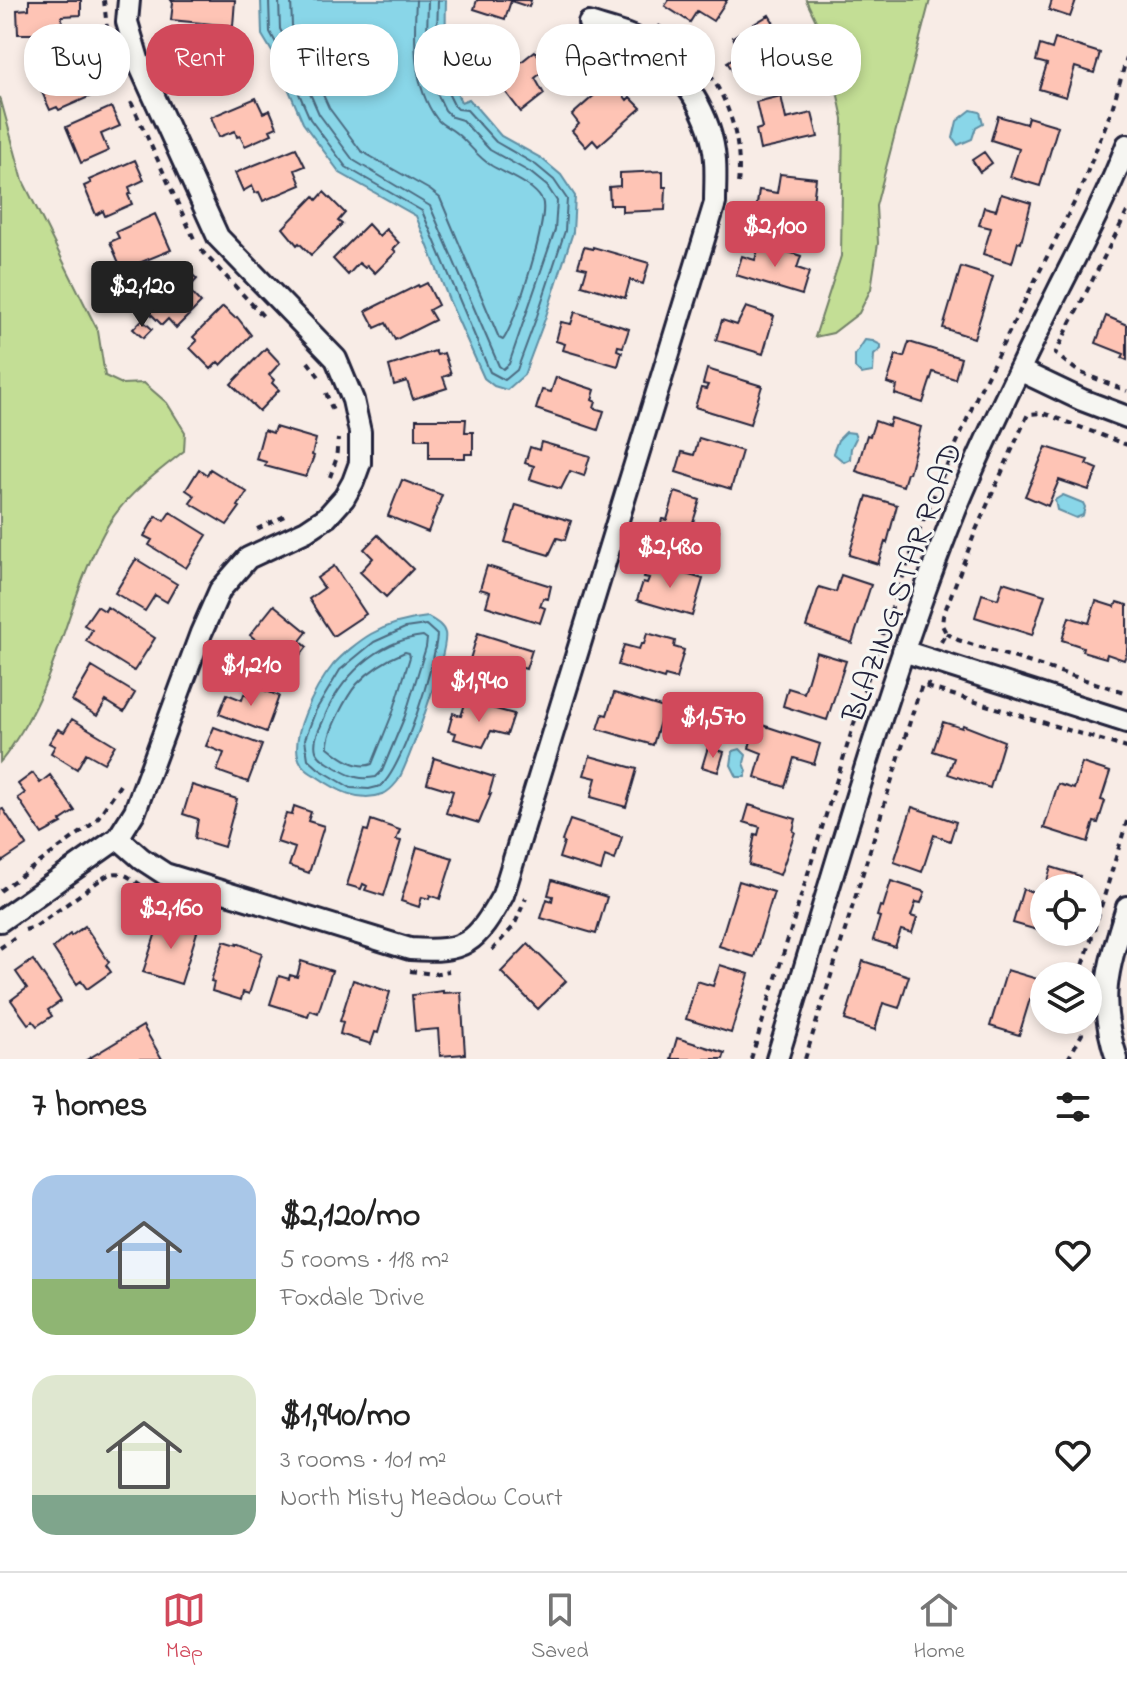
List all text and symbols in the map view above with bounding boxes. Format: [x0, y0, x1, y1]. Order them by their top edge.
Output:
chip: Buy [24, 24, 130, 96]
chip: Rent [146, 24, 254, 96]
chip: Filters [270, 24, 398, 96]
chip: New [414, 24, 520, 96]
chip: Apartment [536, 24, 715, 96]
chip: House [731, 24, 861, 96]
pin: $2,100 [710, 201, 840, 269]
text: $2,100 [743, 208, 807, 246]
pin: $2,120 [77, 261, 207, 329]
text: $2,120 [109, 268, 175, 306]
street label: BLAZING STAR ROAD [831, 437, 977, 731]
pin: $2,480 [605, 522, 735, 590]
text: $2,480 [638, 529, 702, 567]
pin: $1,210 [186, 640, 316, 708]
text: $1,210 [221, 647, 281, 685]
pin: $1,940 [414, 656, 544, 724]
text: $1,940 [450, 663, 508, 701]
pin: $1,570 [648, 692, 778, 760]
text: $1,570 [680, 699, 746, 737]
map controls [1030, 874, 1102, 1034]
button: locate [1030, 874, 1102, 946]
pin: $2,160 [106, 883, 236, 951]
text: $2,160 [139, 890, 203, 928]
button: layers [1030, 962, 1102, 1034]
text: 7 homes [32, 1082, 147, 1132]
icon: filters [1051, 1085, 1095, 1129]
text: $2,120/mo [280, 1192, 420, 1242]
icon: home [96, 1207, 192, 1303]
icon: heart [1051, 1233, 1095, 1277]
text: 5 rooms · 118 m² [280, 1242, 449, 1280]
text: Foxdale Drive [280, 1280, 424, 1318]
text: $1,940/mo [280, 1392, 411, 1442]
icon: home [96, 1407, 192, 1503]
icon: heart [1051, 1433, 1095, 1477]
text: 3 rooms · 101 m² [280, 1442, 446, 1480]
text: North Misty Meadow Court [280, 1480, 563, 1518]
tab: Map [162, 1588, 206, 1668]
tab: Saved [531, 1588, 589, 1668]
tab: Home [913, 1588, 965, 1668]

